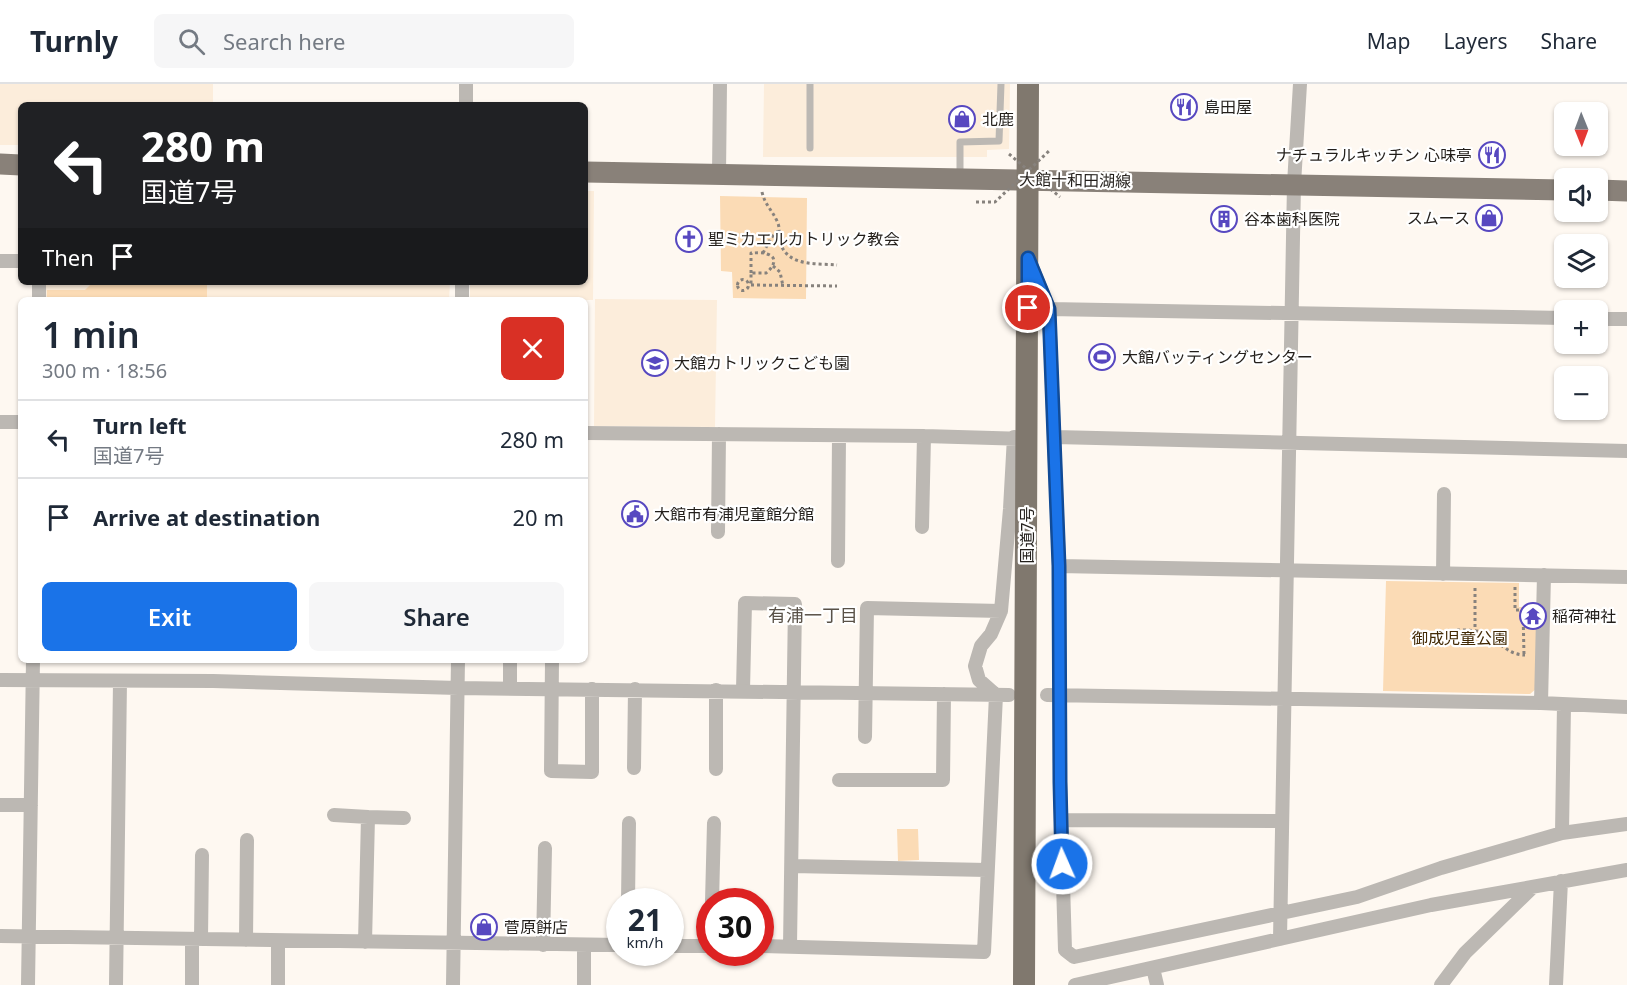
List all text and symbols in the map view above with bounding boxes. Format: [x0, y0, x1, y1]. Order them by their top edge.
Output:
search box [154, 14, 574, 68]
text: Turnly [30, 22, 118, 60]
icon: search [175, 25, 208, 58]
text: Search here [223, 26, 345, 56]
text: Map [1367, 27, 1411, 55]
text: Layers [1444, 27, 1508, 55]
text: Share [1541, 27, 1597, 55]
restaurant icon: 島田屋 [1169, 92, 1199, 122]
place label: 島田屋 [1204, 96, 1252, 118]
north arrow [1554, 102, 1608, 156]
map controls [1554, 102, 1608, 420]
shop icon: 北鹿 [947, 104, 977, 134]
place label: 北鹿 [982, 108, 1014, 130]
text: 280 m [141, 117, 265, 174]
icon: left [42, 126, 120, 204]
restaurant icon: ナチュラルキッチン 心味亭 [1477, 140, 1507, 170]
place label: ナチュラルキッチン 心味亭 [1276, 144, 1472, 166]
street label: 大館十和田湖線 [1019, 168, 1131, 192]
button: sound [1554, 168, 1608, 222]
text: 国道7号 [141, 173, 237, 210]
shop icon: スムース [1474, 203, 1504, 233]
building icon: 谷本歯科医院 [1209, 204, 1239, 234]
place label: スムース [1407, 207, 1470, 229]
place label: 谷本歯科医院 [1244, 208, 1340, 230]
church icon: 聖ミカエルカトリック教会 [674, 224, 704, 254]
place label: 聖ミカエルカトリック教会 [708, 228, 900, 250]
button: layers [1554, 234, 1608, 288]
icon: arrive [106, 240, 139, 273]
text: Then [42, 242, 94, 272]
pin [1002, 282, 1053, 333]
icon: arrive [1011, 291, 1044, 324]
button: + [1554, 300, 1608, 354]
text: 1 min [42, 310, 140, 359]
button: close [501, 317, 564, 380]
sports icon: 大館バッティングセンター [1087, 342, 1117, 372]
place label: 大館バッティングセンター [1122, 346, 1313, 368]
school or university icon: 大館カトリックこども園 [640, 348, 670, 378]
place label: 大館カトリックこども園 [674, 352, 850, 374]
text: 300 m · 18:56 [42, 357, 167, 384]
button: − [1554, 366, 1608, 420]
text: Turn left [93, 410, 187, 440]
icon: left [42, 423, 75, 456]
text: 280 m [500, 424, 564, 454]
text: 国道7号 [93, 442, 164, 469]
public building icon: 大館市有浦児童館分館 [620, 499, 650, 529]
icon: arrive [42, 501, 75, 534]
text: Arrive at destination [93, 502, 320, 532]
text: 20 m [513, 502, 564, 532]
place label: 大館市有浦児童館分館 [654, 503, 814, 525]
street label: 国道7号 [1016, 506, 1038, 564]
button: Exit [42, 582, 297, 651]
button: Share [309, 582, 564, 651]
temple icon: 稲荷神社 [1518, 601, 1548, 631]
district label: 有浦一丁目 [768, 603, 858, 627]
place label: 稲荷神社 [1552, 605, 1616, 627]
park label: 御成児童公園 [1412, 627, 1508, 649]
position arrow [1030, 832, 1094, 896]
speed limit sign: 30 [696, 888, 774, 966]
text: 21 [628, 899, 662, 940]
shop icon: 菅原餅店 [469, 912, 499, 942]
place label: 菅原餅店 [504, 916, 568, 938]
text: km/h [627, 932, 663, 952]

